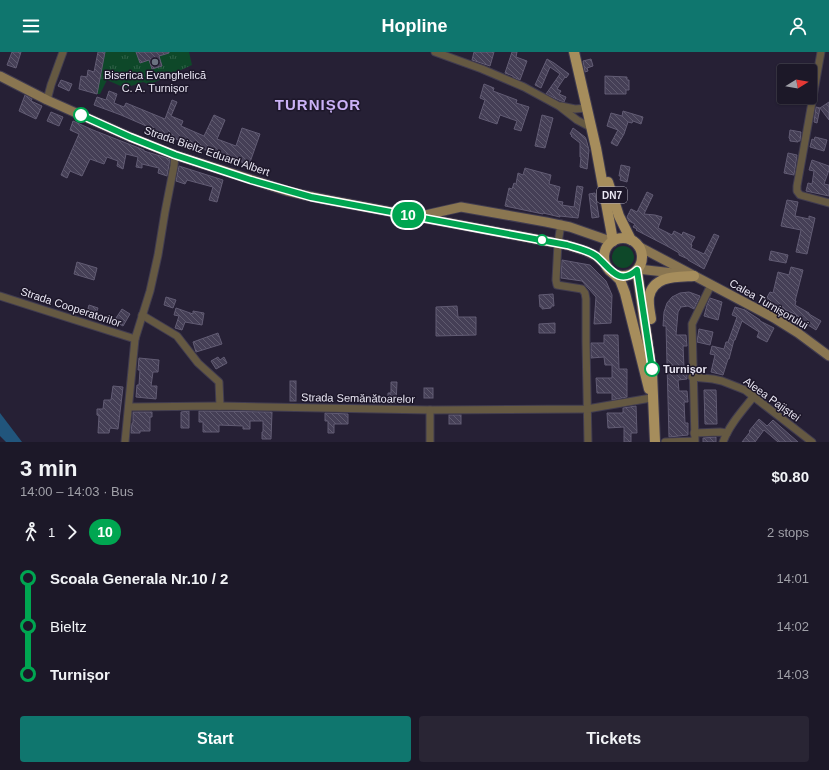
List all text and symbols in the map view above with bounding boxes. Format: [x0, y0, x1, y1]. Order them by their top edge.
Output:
icon: menu [20, 15, 42, 37]
icon: person [787, 15, 809, 37]
text: Hopline [382, 16, 448, 36]
marker: Biserica Evanghelică C. A. Turnișor [150, 57, 160, 67]
north arrow [777, 64, 817, 104]
map controls [777, 64, 817, 104]
place label: Biserica Evanghelică C. A. Turnișor [104, 69, 207, 94]
district label: TURNIȘOR [275, 96, 361, 113]
unlabelled marker [73, 107, 89, 123]
street label: Strada Bieltz Eduard Albert [143, 124, 271, 178]
road number: DN7 [597, 187, 627, 203]
line badge: 10 [390, 202, 426, 228]
text: 10 [400, 207, 416, 223]
unlabelled marker [536, 234, 548, 246]
street label: Calea Turnișorului [728, 277, 810, 331]
street label: Strada Cooperatorilor [19, 285, 123, 329]
marker: Turnișor [644, 361, 660, 377]
place label: Turnișor [663, 363, 708, 375]
street label: Aleea Pajiștei [742, 375, 802, 423]
street label: Strada Semănătoarelor [301, 391, 415, 405]
text: 3 min [20, 456, 77, 481]
text: $0.80 [771, 468, 809, 485]
text: 14:00 – 14:03 · Bus [20, 484, 133, 499]
icon: walk [20, 521, 42, 543]
icon: forward [61, 521, 83, 543]
text: 10 [97, 524, 113, 540]
text: 1 [48, 525, 55, 540]
text: 2 stops [767, 525, 809, 540]
text: Scoala Generala Nr.10 / 2 [50, 570, 228, 587]
text: 14:01 [776, 571, 809, 586]
text: Bieltz [50, 618, 87, 635]
text: 14:02 [776, 619, 809, 634]
text: Turnișor [50, 666, 110, 683]
text: 14:03 [776, 667, 809, 682]
button: Start [20, 716, 411, 762]
button: Tickets [419, 716, 809, 762]

